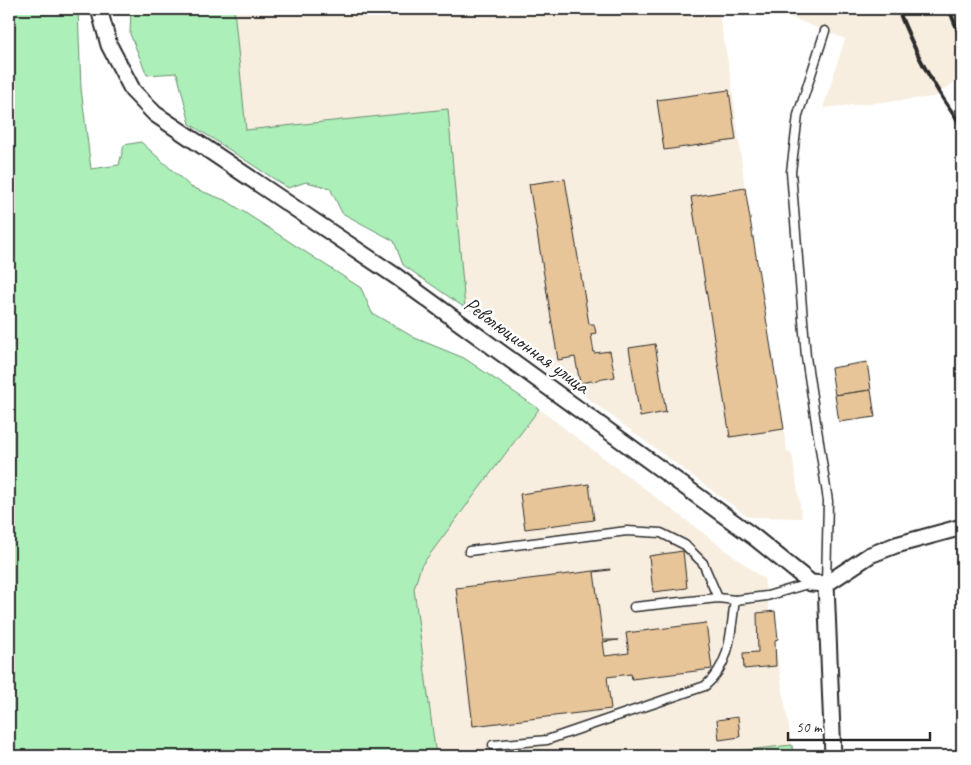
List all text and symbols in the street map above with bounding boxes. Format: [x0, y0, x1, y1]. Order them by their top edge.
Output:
street label: Революционная улица [459, 291, 596, 400]
scale bar [788, 710, 931, 742]
text: 50 m [796, 718, 823, 737]

